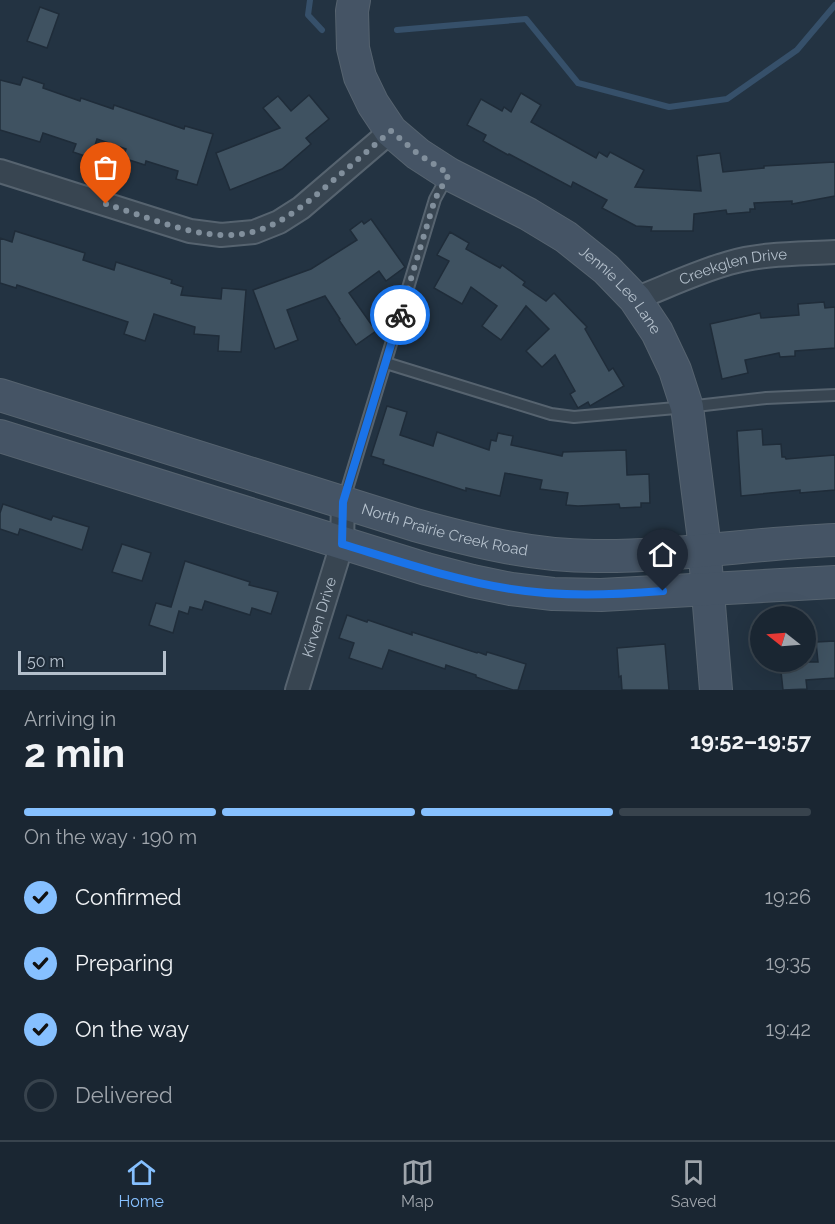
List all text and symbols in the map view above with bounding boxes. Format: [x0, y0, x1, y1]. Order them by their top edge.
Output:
pin [80, 142, 131, 204]
icon: bag [89, 151, 122, 184]
street label: Jennie Lee Lane [575, 242, 665, 338]
street label: Creekglen Drive [676, 245, 788, 289]
courier [370, 285, 430, 345]
icon: bike [384, 299, 417, 332]
street label: North Prairie Creek Road [359, 500, 529, 560]
pin [637, 529, 688, 591]
icon: home [646, 538, 679, 571]
street label: Kirven Drive [299, 575, 340, 660]
north arrow [750, 606, 816, 672]
map controls [750, 606, 816, 672]
scale bar [18, 648, 166, 676]
text: 50 m [27, 652, 64, 671]
text: Arriving in [24, 707, 116, 731]
text: 19:52–19:57 [690, 728, 811, 754]
text: 2 min [24, 730, 125, 776]
text: On the way · 190 m [24, 825, 197, 849]
icon: check [24, 881, 57, 914]
text: Confirmed [75, 884, 182, 910]
text: 19:26 [764, 885, 811, 909]
icon: check [24, 947, 57, 980]
text: Preparing [75, 950, 173, 976]
text: 19:35 [765, 951, 811, 975]
icon: check [24, 1013, 57, 1046]
text: On the way [75, 1016, 189, 1042]
text: 19:42 [766, 1017, 811, 1041]
text: Delivered [75, 1082, 173, 1108]
tab: Home [118, 1156, 164, 1211]
tab: Map [401, 1156, 434, 1211]
tab: Saved [671, 1156, 716, 1211]

